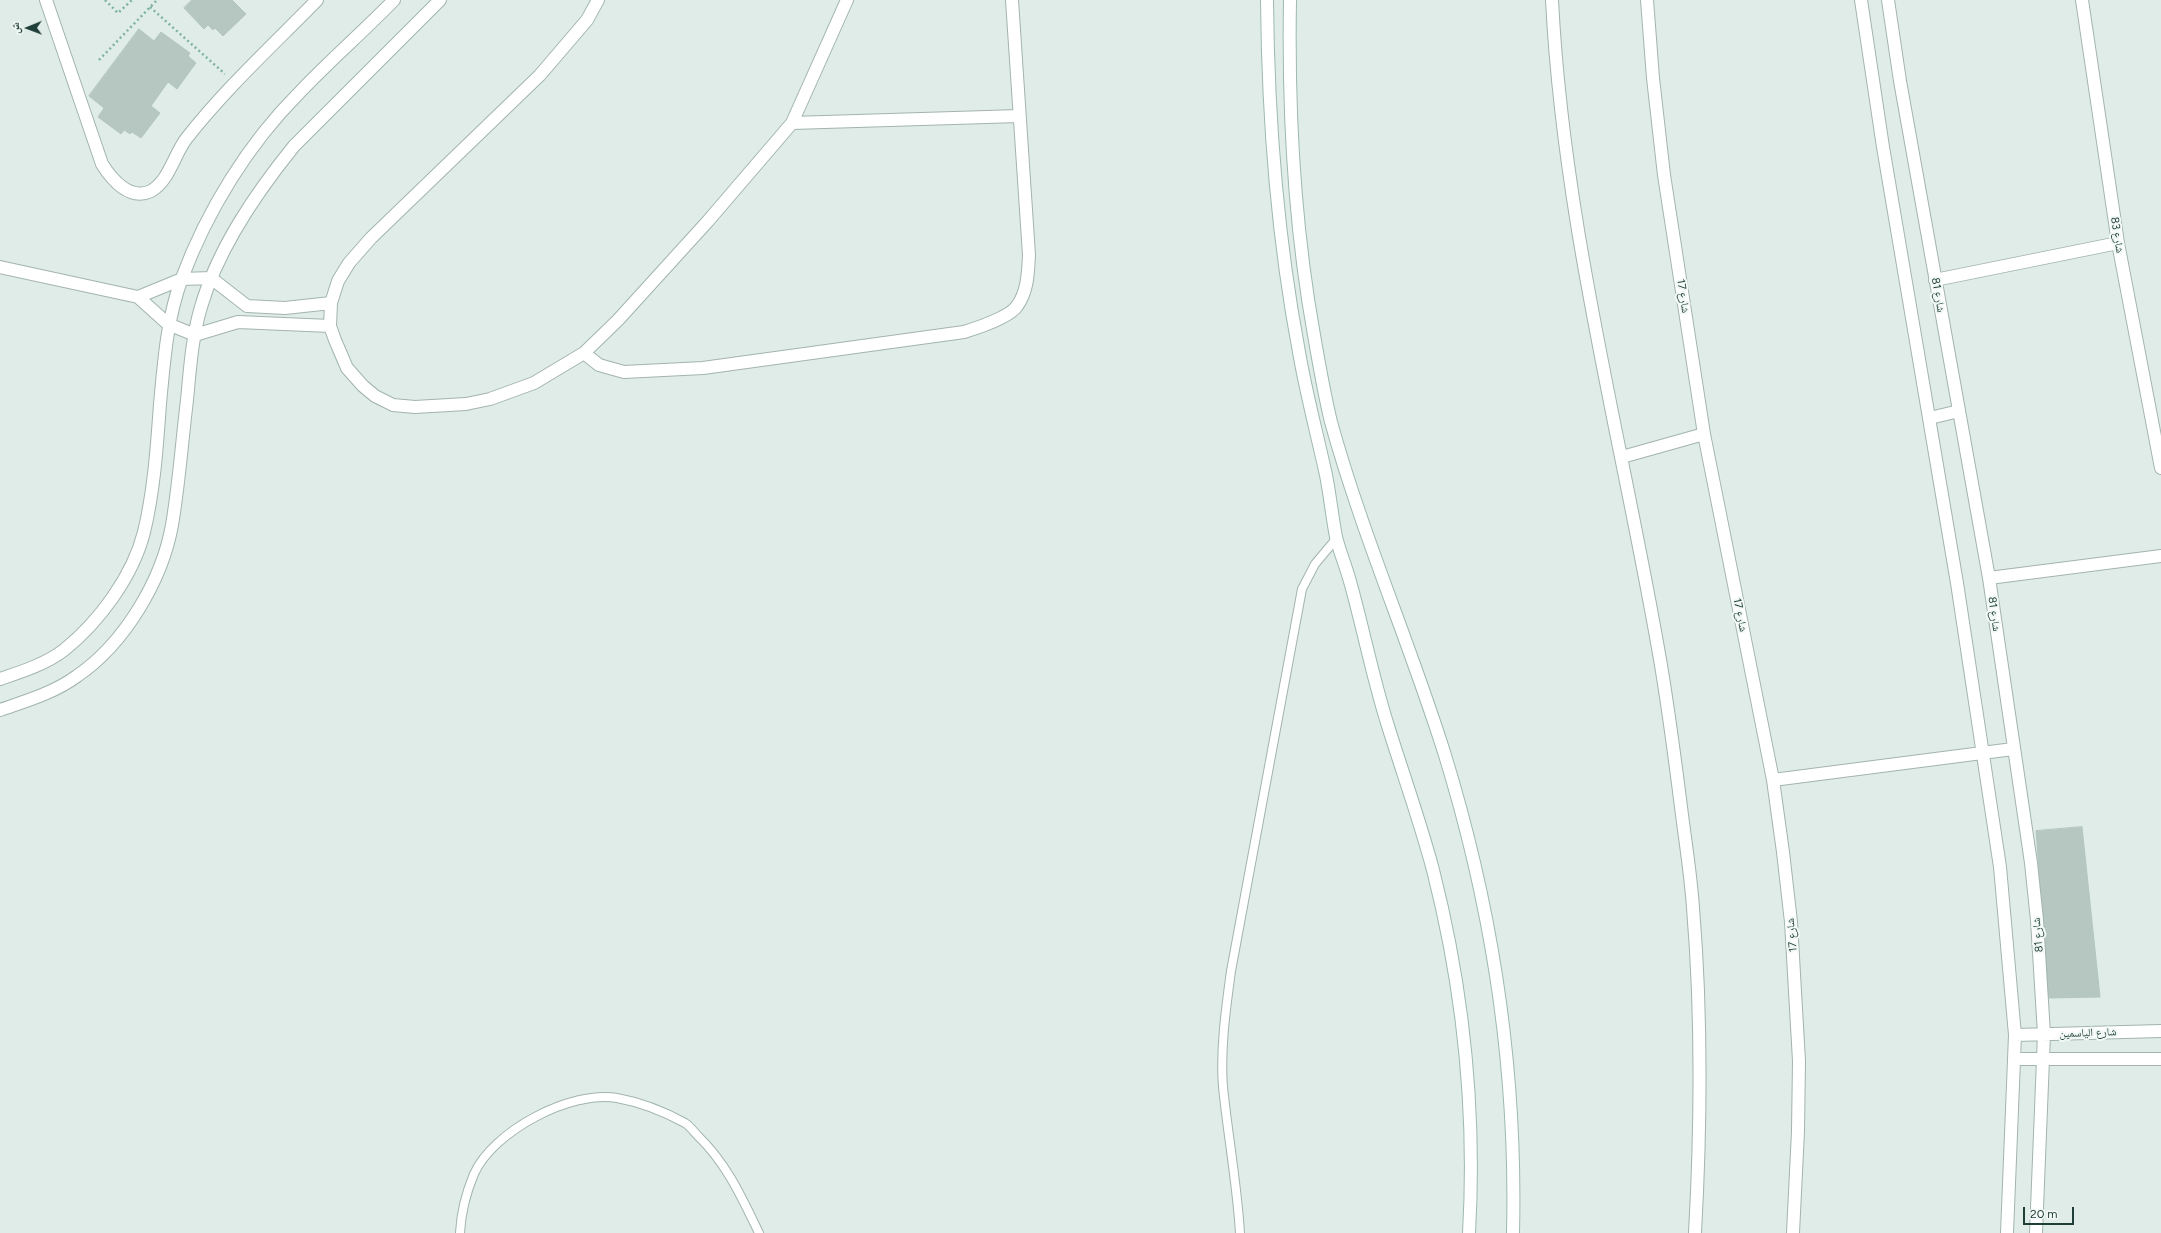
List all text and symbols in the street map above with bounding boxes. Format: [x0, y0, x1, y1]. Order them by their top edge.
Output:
north arrow [8, 8, 48, 48]
text: ش [9, 22, 22, 34]
street label: شارع 83 [2108, 216, 2126, 254]
street label: شارع 81 [1928, 277, 1948, 313]
street label: شارع 17 [1674, 278, 1692, 314]
street label: شارع 81 [1985, 596, 2003, 632]
street label: شارع 17 [1730, 597, 1750, 633]
street label: شارع 17 [1784, 917, 1800, 953]
street label: شارع 81 [2030, 917, 2046, 953]
street label: شارع الياسمين [2059, 1025, 2117, 1041]
scale bar [2025, 1199, 2076, 1225]
text: 20 m [2030, 1207, 2058, 1221]

